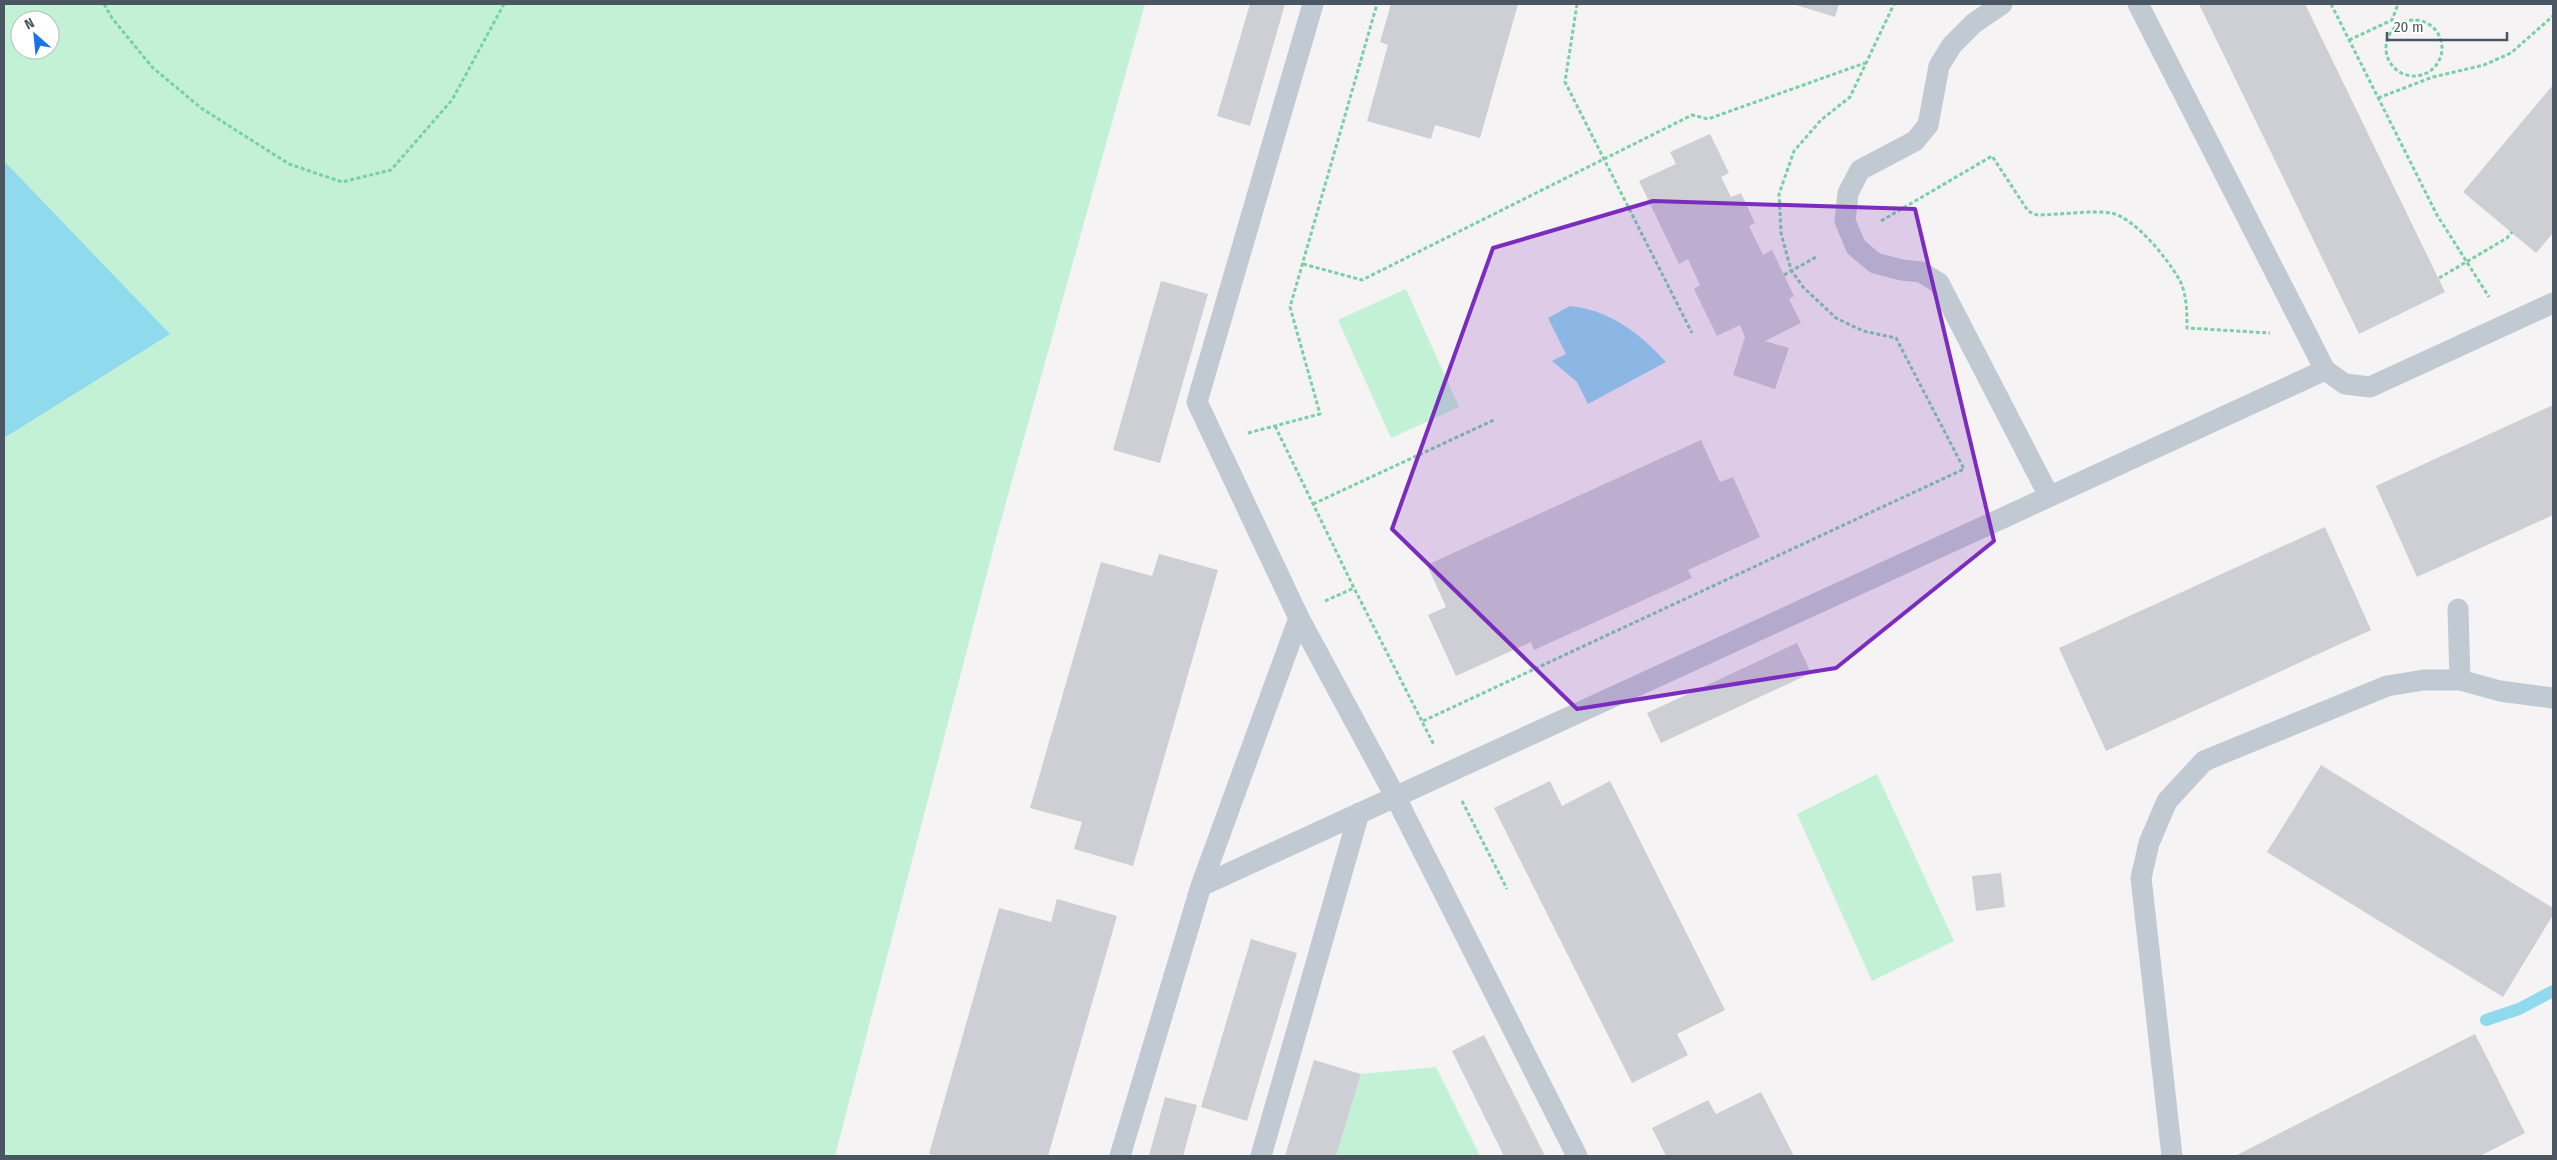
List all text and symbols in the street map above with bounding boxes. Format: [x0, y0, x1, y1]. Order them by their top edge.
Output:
north arrow [10, 10, 60, 60]
scale bar [2387, 10, 2507, 42]
text: N [22, 14, 37, 33]
text: 20 m [2394, 18, 2424, 36]

